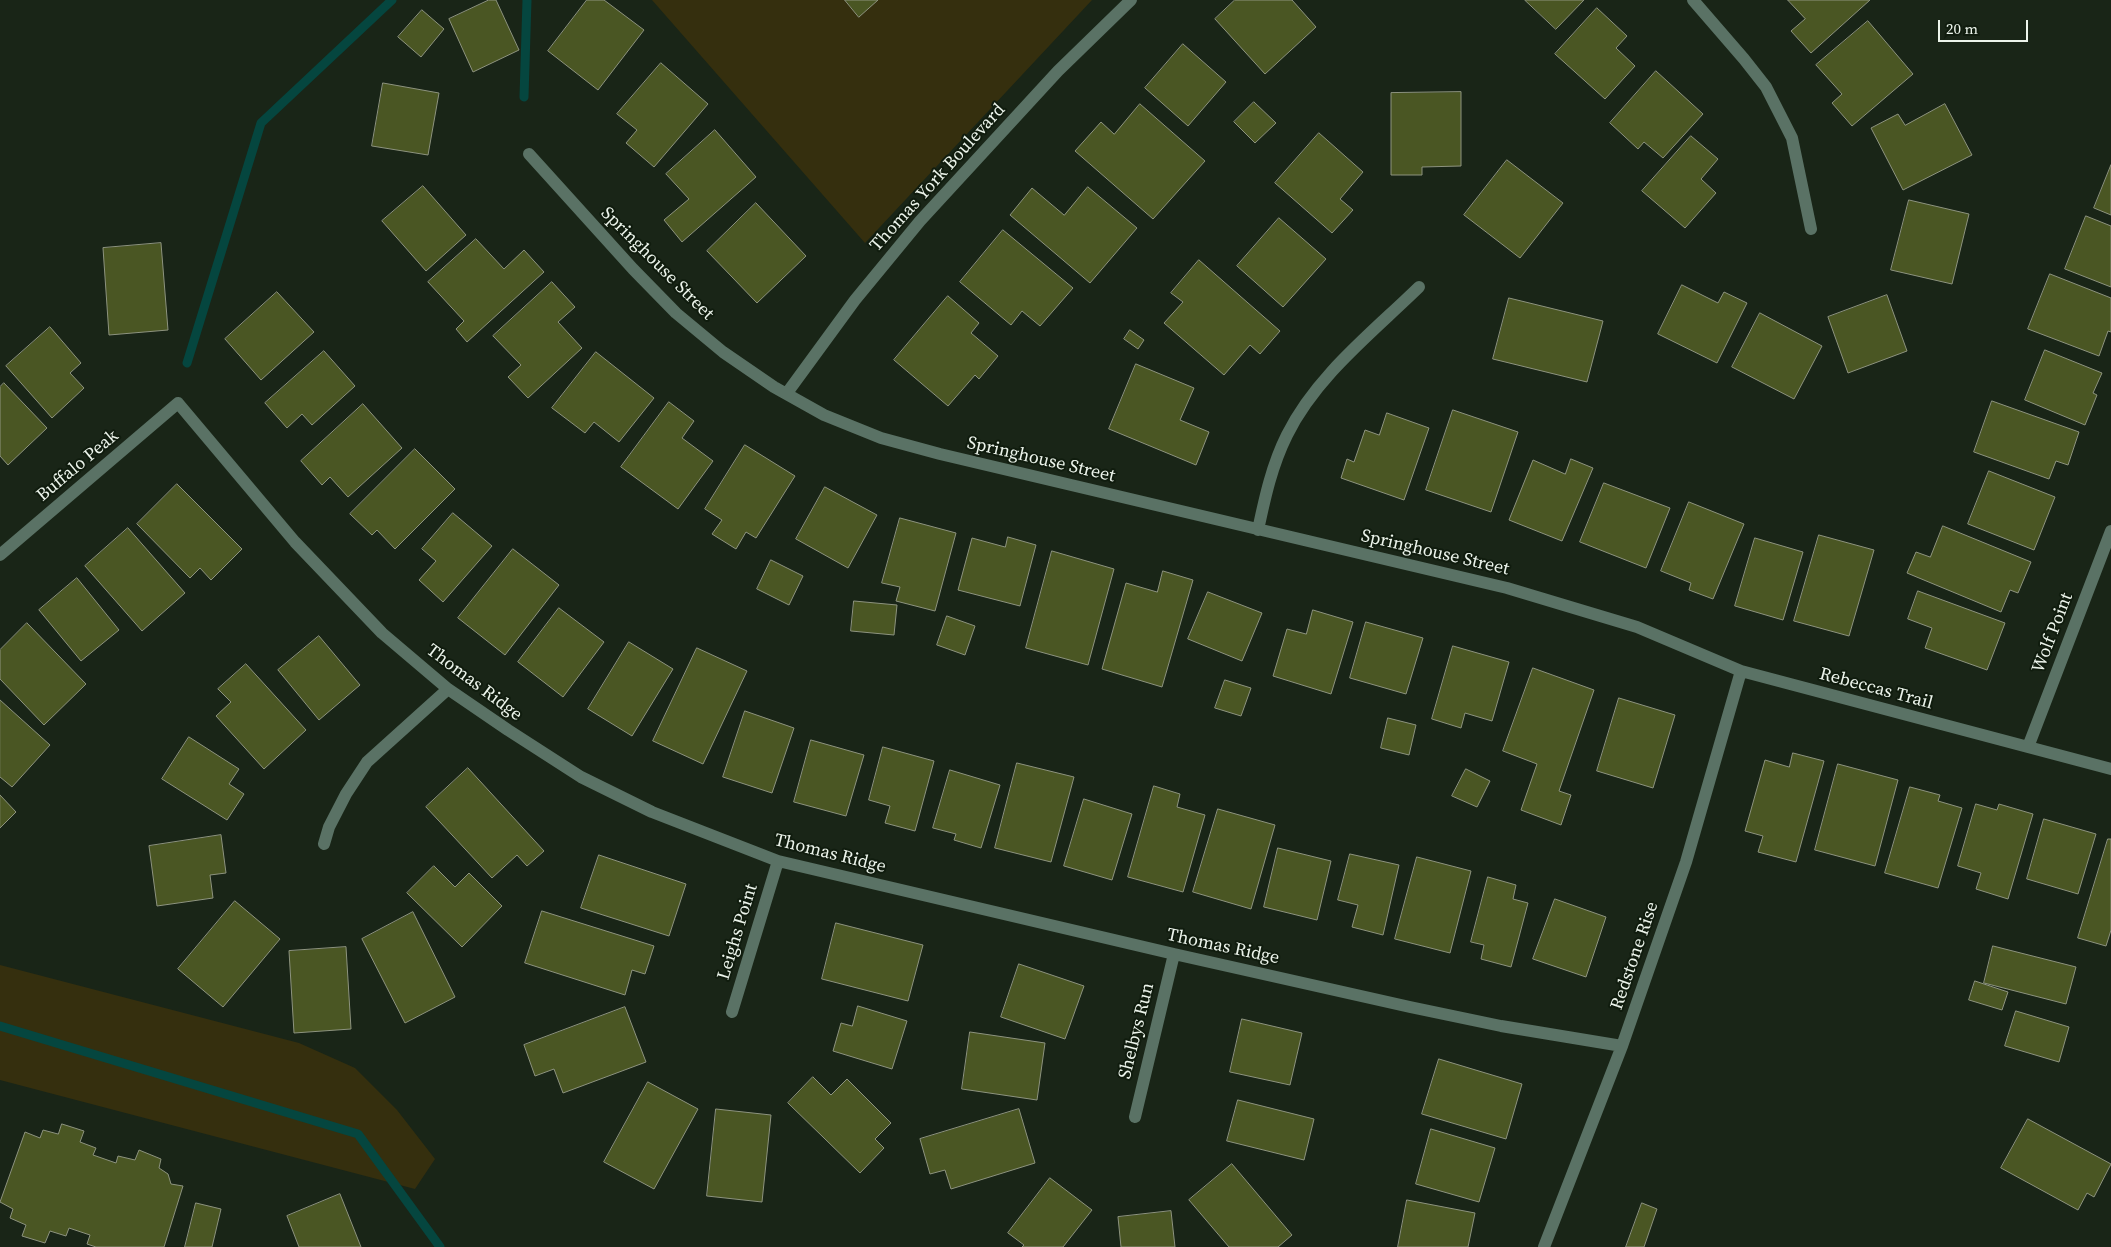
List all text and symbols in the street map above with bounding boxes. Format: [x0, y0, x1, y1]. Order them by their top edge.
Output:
scale bar [1941, 10, 2031, 42]
text: 20 m [1946, 18, 1978, 39]
street label: Thomas York Boulevard [866, 100, 1010, 256]
street label: Springhouse Street [596, 203, 718, 325]
street label: Buffalo Peak [33, 426, 123, 506]
street label: Springhouse Street [965, 432, 1117, 488]
street label: Springhouse Street [1359, 525, 1511, 581]
street label: Wolf Point [2028, 590, 2078, 676]
street label: Thomas Ridge [422, 640, 526, 726]
street label: Rebeccas Trail [1817, 663, 1935, 715]
street label: Thomas Ridge [772, 830, 888, 878]
street label: Leighs Point [713, 881, 763, 983]
street label: Redstone Rise [1606, 899, 1664, 1013]
street label: Thomas Ridge [1165, 925, 1281, 969]
street label: Shelbys Run [1115, 981, 1159, 1081]

